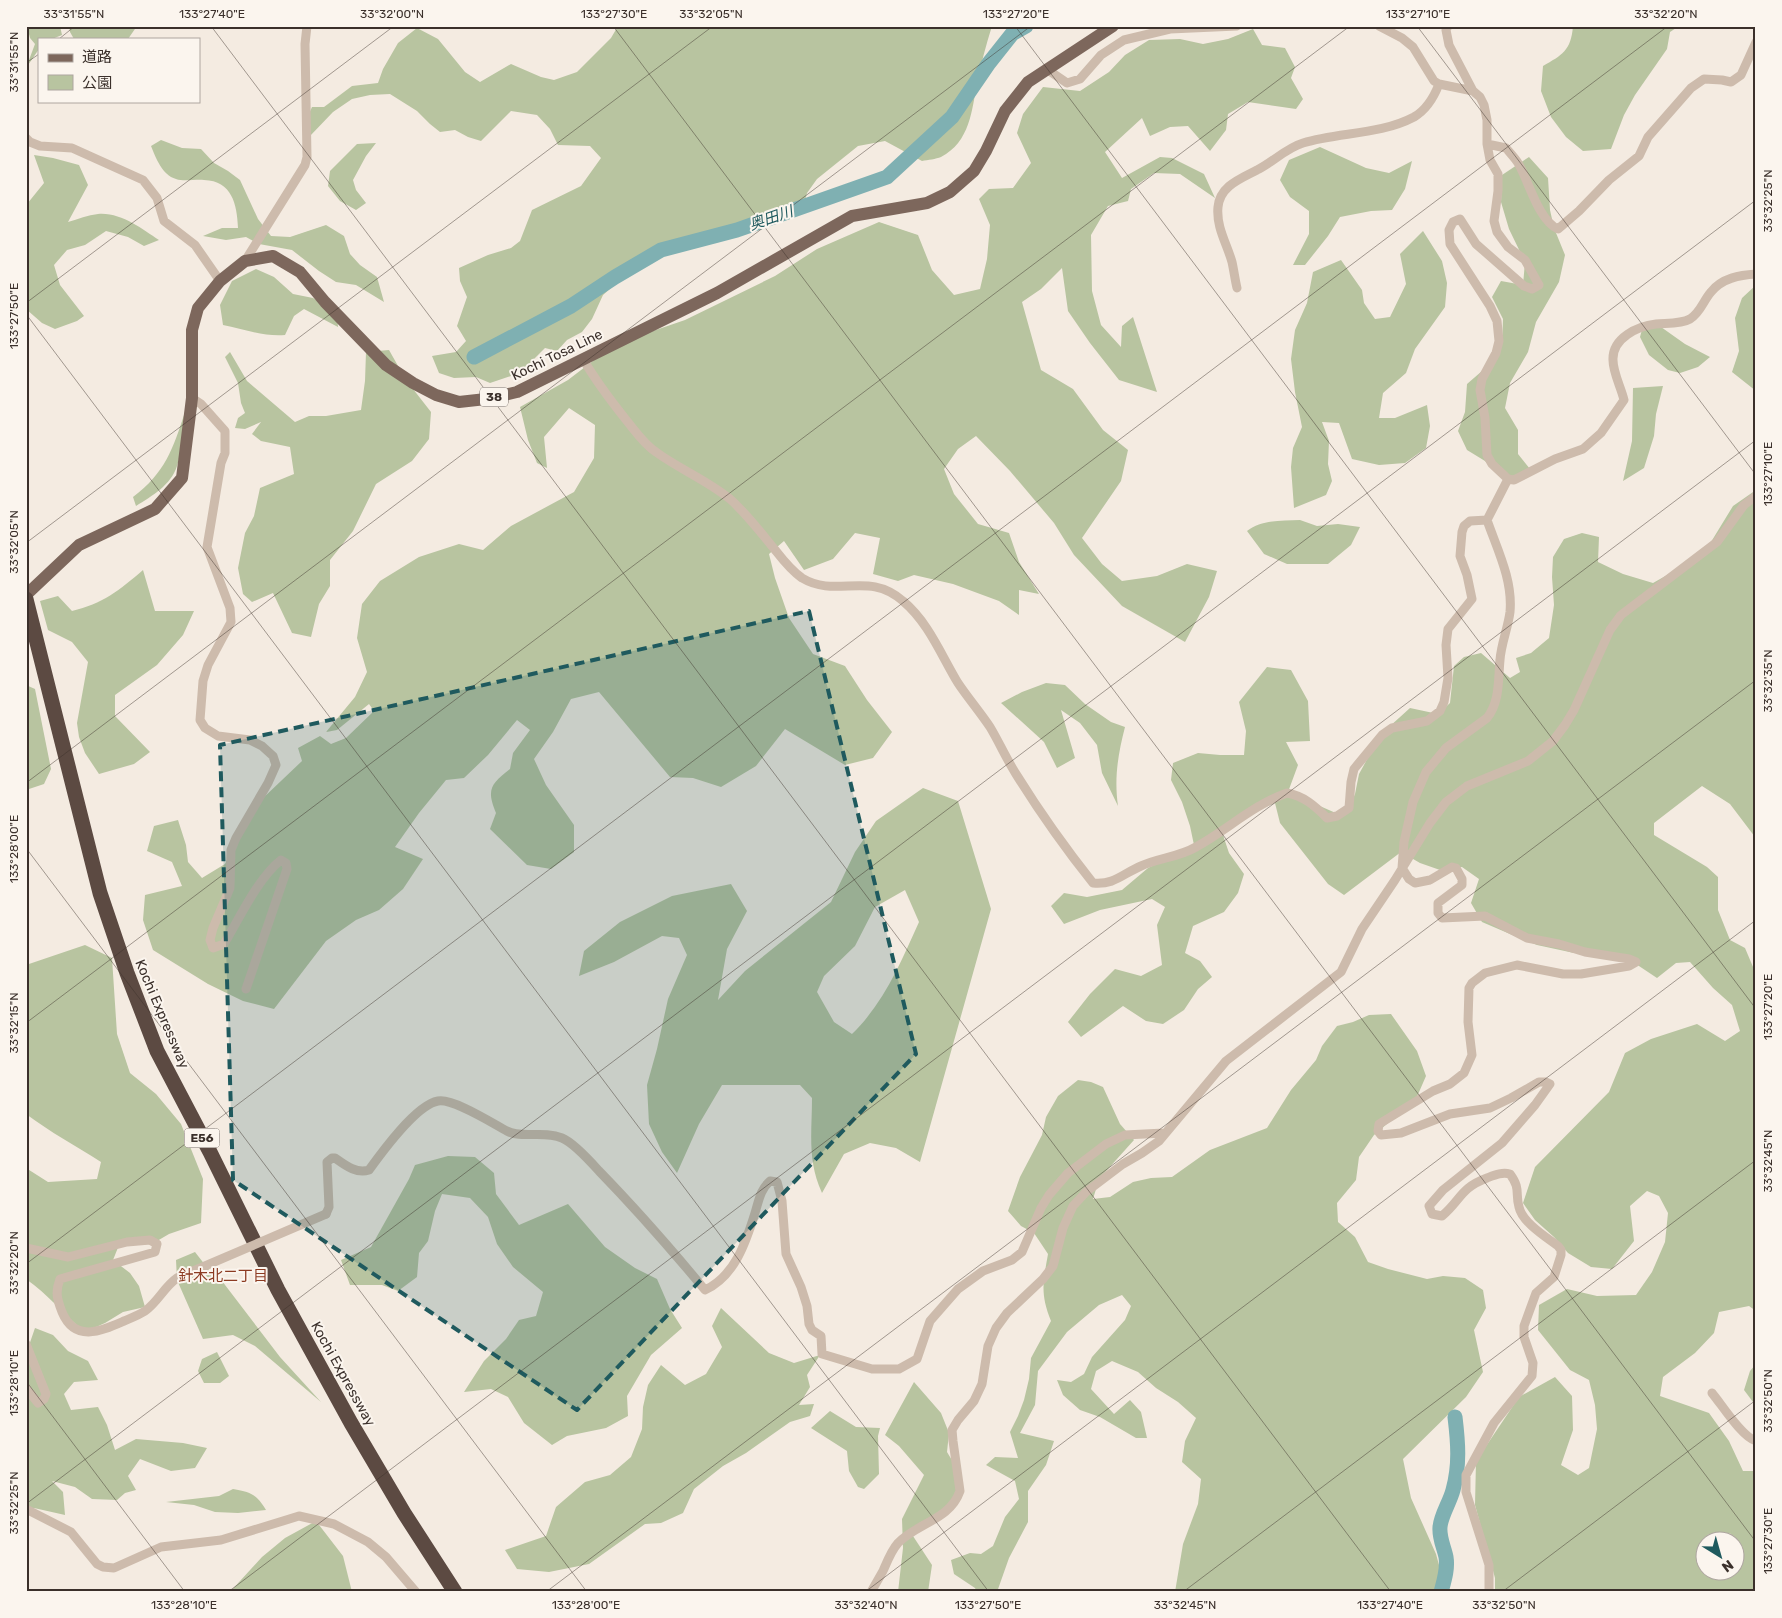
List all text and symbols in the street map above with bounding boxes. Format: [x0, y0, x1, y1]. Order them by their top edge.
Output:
text: 33°31'55"N [44, 7, 104, 21]
text: 133°27'40"E [179, 7, 245, 21]
text: 33°32'00"N [360, 7, 424, 21]
text: 133°27'30"E [581, 7, 647, 21]
text: 33°32'05"N [679, 7, 743, 21]
text: 133°27'20"E [983, 7, 1049, 21]
text: 133°27'10"E [1386, 7, 1450, 21]
text: 33°32'20"N [1634, 7, 1698, 21]
text: 33°31'55"N [7, 32, 21, 92]
legend [38, 38, 200, 102]
text: 道路 [82, 48, 112, 66]
text: 公園 [82, 74, 112, 92]
text: 33°32'25"N [1761, 170, 1775, 232]
water label: 奥田川 [747, 202, 797, 234]
text: 133°27'50"E [7, 283, 21, 349]
street label: Kochi Tosa Line [509, 325, 606, 384]
road number: 38 [480, 388, 508, 407]
text: 133°27'10"E [1761, 442, 1775, 506]
text: 33°32'05"N [7, 510, 21, 574]
text: 33°32'35"N [1761, 649, 1775, 713]
text: 133°28'00"E [7, 815, 21, 883]
street label: Kochi Expressway [131, 957, 193, 1071]
text: 133°27'20"E [1761, 974, 1775, 1040]
text: 33°32'15"N [7, 992, 21, 1054]
road number: E56 [184, 1128, 220, 1148]
text: 33°32'45"N [1761, 1130, 1775, 1192]
text: 33°32'20"N [7, 1231, 21, 1295]
district label: 針木北二丁目 [178, 1267, 268, 1285]
street label: Kochi Expressway [307, 1319, 379, 1429]
text: 133°28'10"E [7, 1350, 21, 1416]
text: 33°32'50"N [1761, 1369, 1775, 1433]
text: 33°32'25"N [7, 1472, 21, 1534]
text: 133°27'30"E [1761, 1508, 1775, 1574]
north arrow [1694, 1530, 1744, 1580]
text: N [1718, 1556, 1737, 1576]
text: 133°28'10"E [151, 1598, 217, 1612]
text: 133°28'00"E [552, 1598, 620, 1612]
text: 33°32'40"N [834, 1598, 898, 1612]
text: 133°27'50"E [955, 1598, 1021, 1612]
text: 33°32'45"N [1154, 1598, 1216, 1612]
text: 133°27'40"E [1357, 1598, 1423, 1612]
text: 33°32'50"N [1472, 1598, 1536, 1612]

